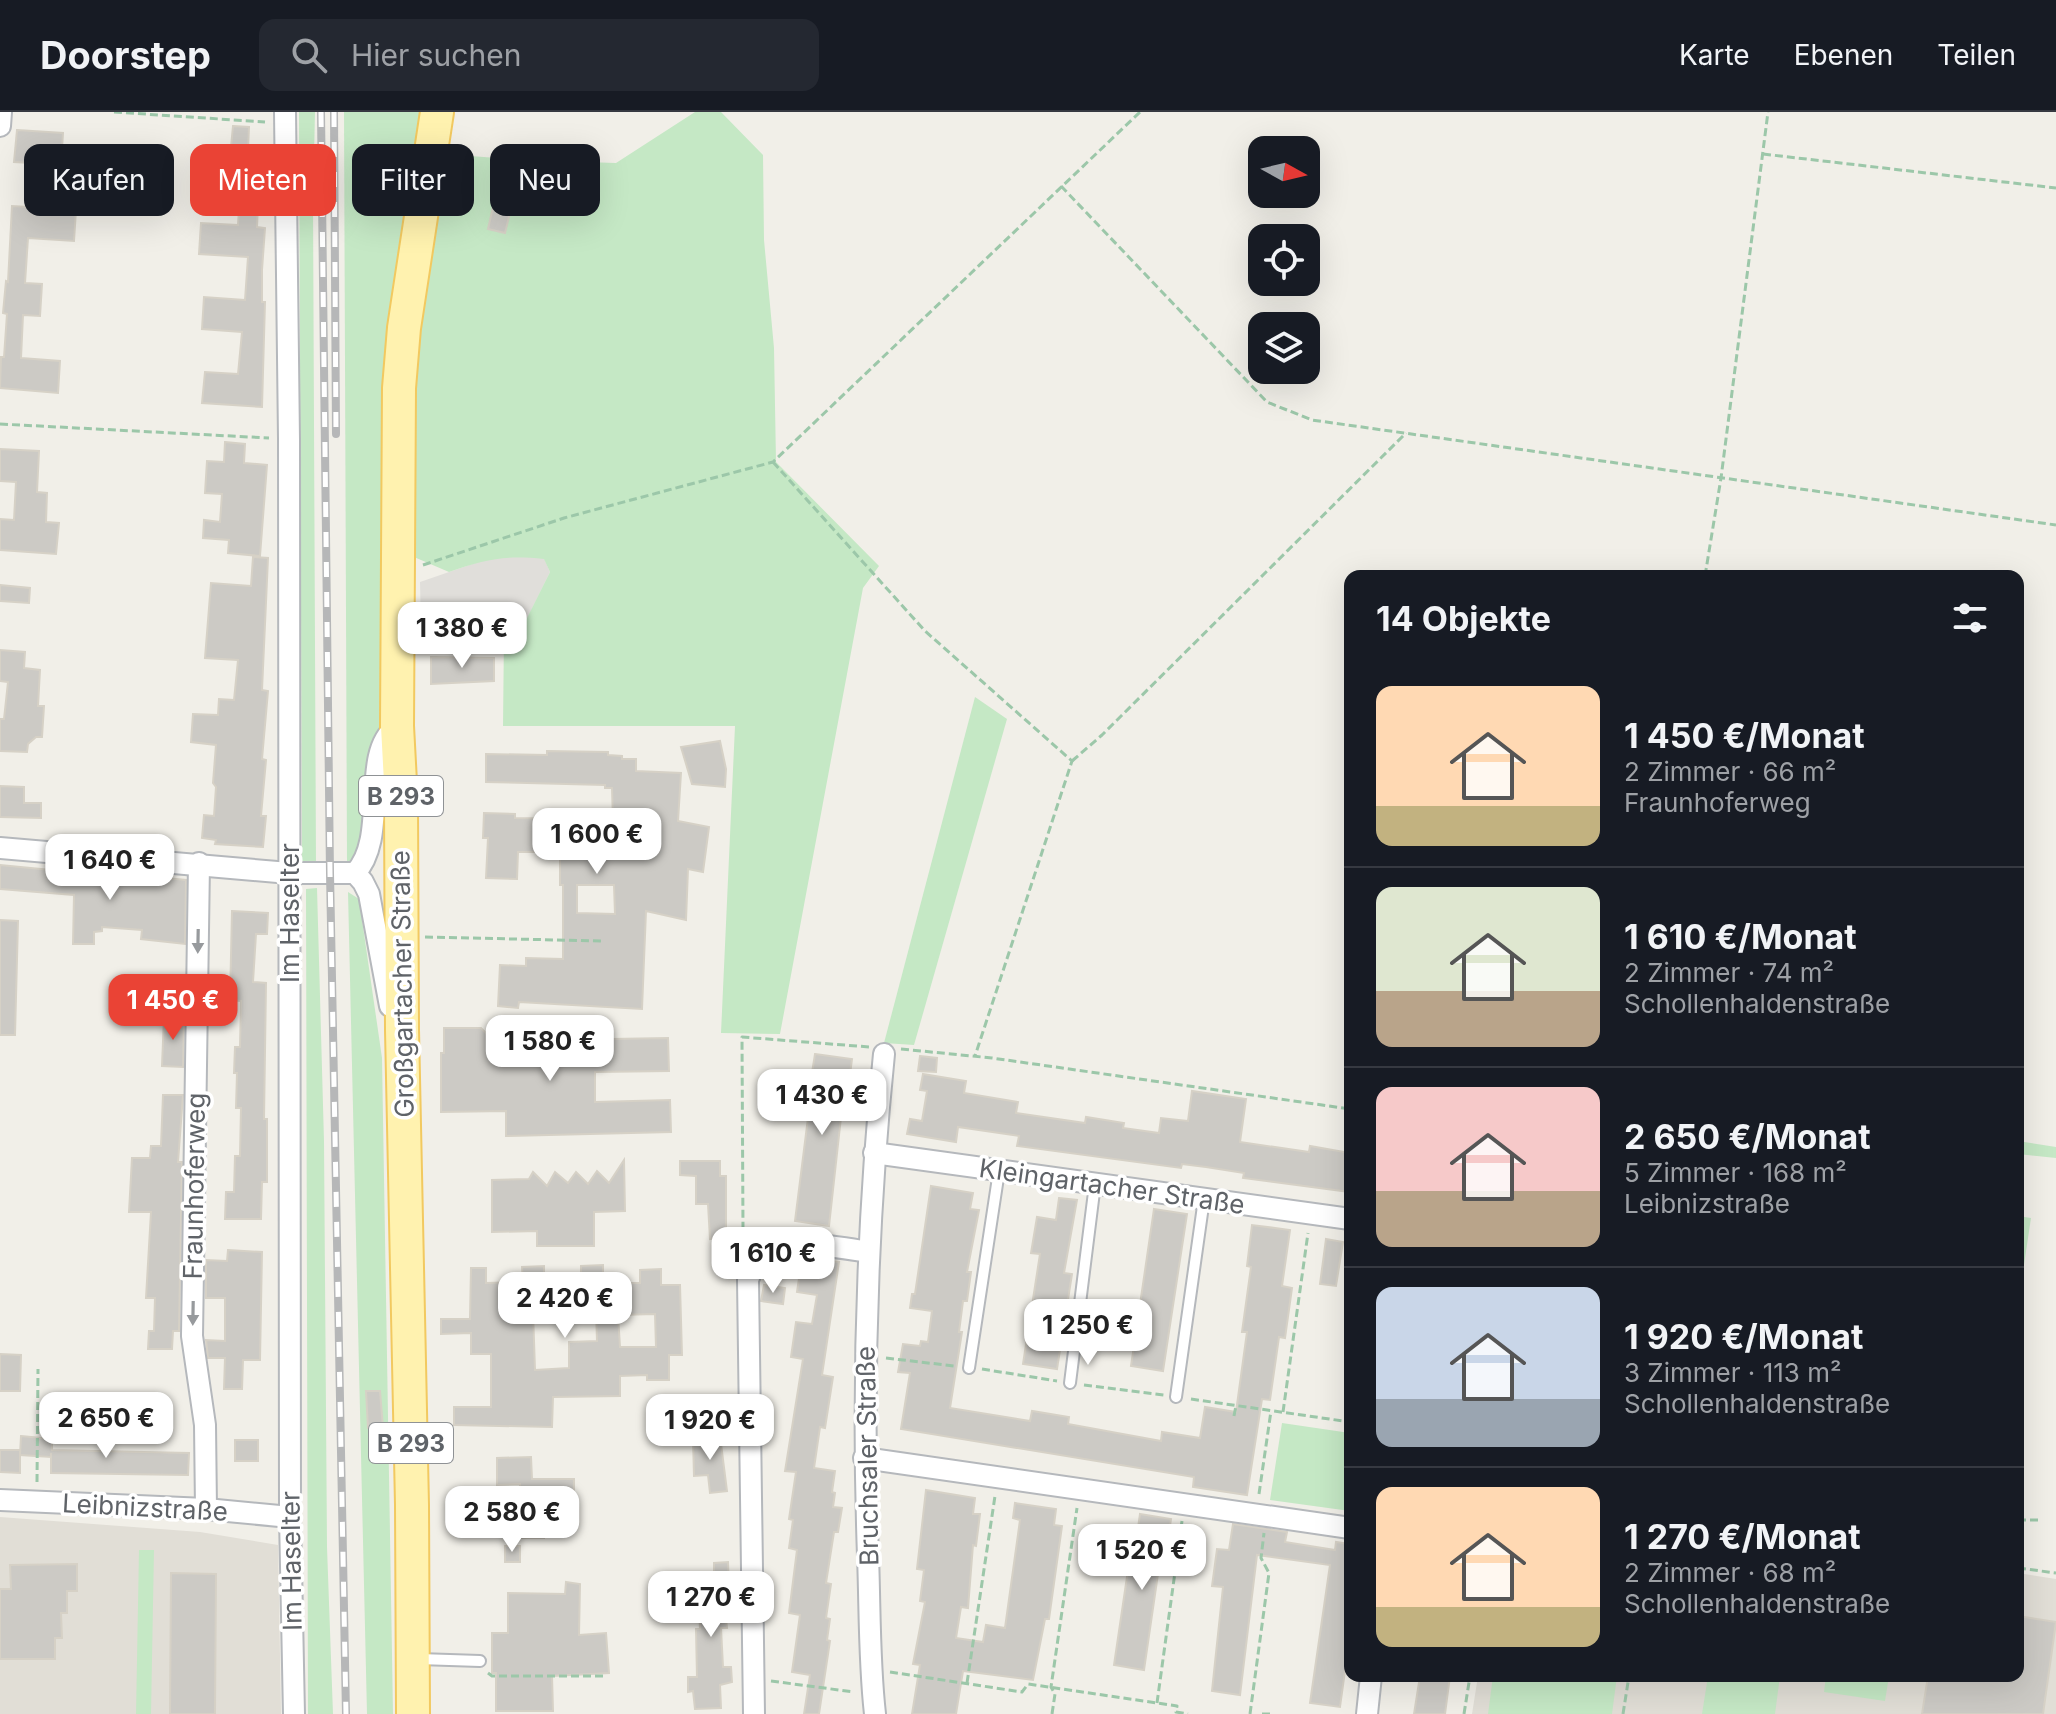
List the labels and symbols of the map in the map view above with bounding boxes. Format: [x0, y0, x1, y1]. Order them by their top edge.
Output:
north arrow [1248, 136, 1320, 208]
pin: 1 380 € [388, 602, 536, 670]
road number: B 293 [359, 776, 443, 816]
pin: 1 600 € [523, 808, 671, 876]
pin: 1 640 € [36, 834, 184, 902]
street label: Im Haselter [274, 843, 305, 983]
street label: Großgartacher Straße [384, 850, 420, 1118]
one-way arrow [192, 929, 204, 954]
pin: 1 450 € [99, 974, 247, 1042]
pin: 1 580 € [476, 1015, 624, 1083]
pin: 1 430 € [748, 1069, 896, 1137]
street label: Fraunhoferweg [177, 1092, 211, 1280]
street label: Kleingartacher Straße [977, 1152, 1247, 1220]
pin: 1 610 € [699, 1227, 847, 1295]
pin: 2 420 € [491, 1272, 639, 1340]
pin: 1 250 € [1014, 1299, 1162, 1367]
one-way arrow [187, 1301, 199, 1326]
street label: Bruchsaler Straße [850, 1346, 884, 1566]
pin: 2 650 € [32, 1392, 180, 1460]
pin: 1 920 € [636, 1394, 784, 1462]
road number: B 293 [369, 1423, 453, 1463]
pin: 2 580 € [438, 1486, 586, 1554]
street label: Leibnizstraße [61, 1487, 229, 1527]
street label: Im Haselter [274, 1491, 308, 1631]
pin: 1 520 € [1068, 1524, 1216, 1592]
pin: 1 270 € [637, 1571, 785, 1639]

